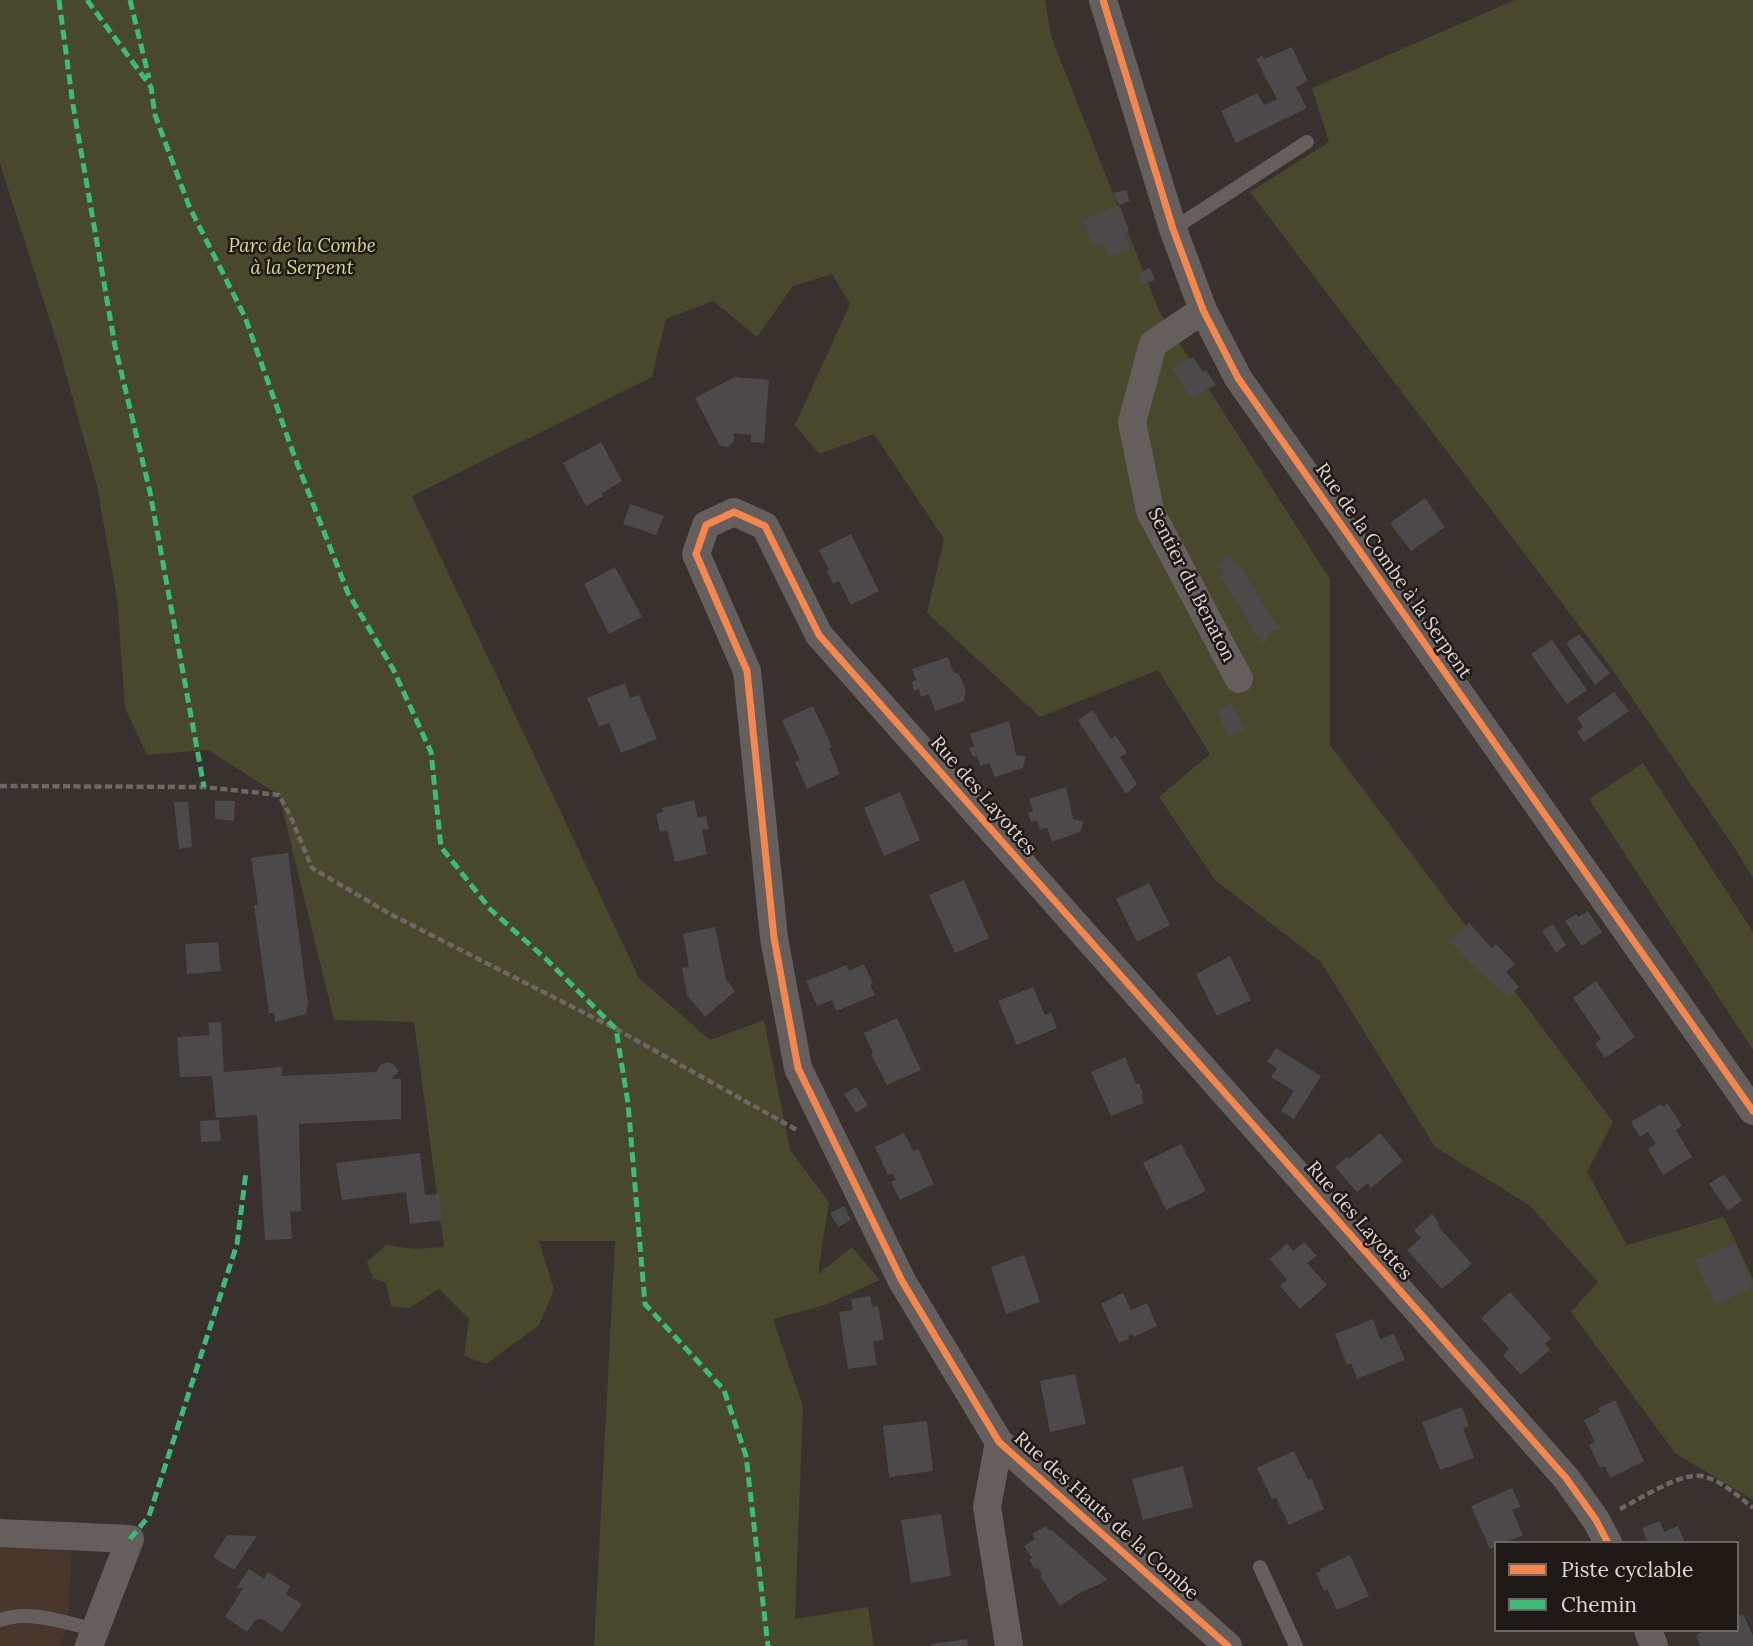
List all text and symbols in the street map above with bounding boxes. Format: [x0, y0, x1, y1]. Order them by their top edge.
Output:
park label: Parc de la Combe à la Serpent [228, 236, 376, 280]
street label: Rue de la Combe à la Serpent [1310, 459, 1476, 683]
street label: Sentier du Benaton [1142, 504, 1240, 666]
street label: Rue des Layottes [925, 732, 1041, 860]
street label: Rue des Layottes [1301, 1157, 1417, 1285]
street label: Rue des Hauts de la Combe [1009, 1427, 1203, 1605]
legend [1494, 1541, 1739, 1632]
text: Piste cyclable [1561, 1556, 1693, 1583]
text: Chemin [1561, 1591, 1637, 1618]

